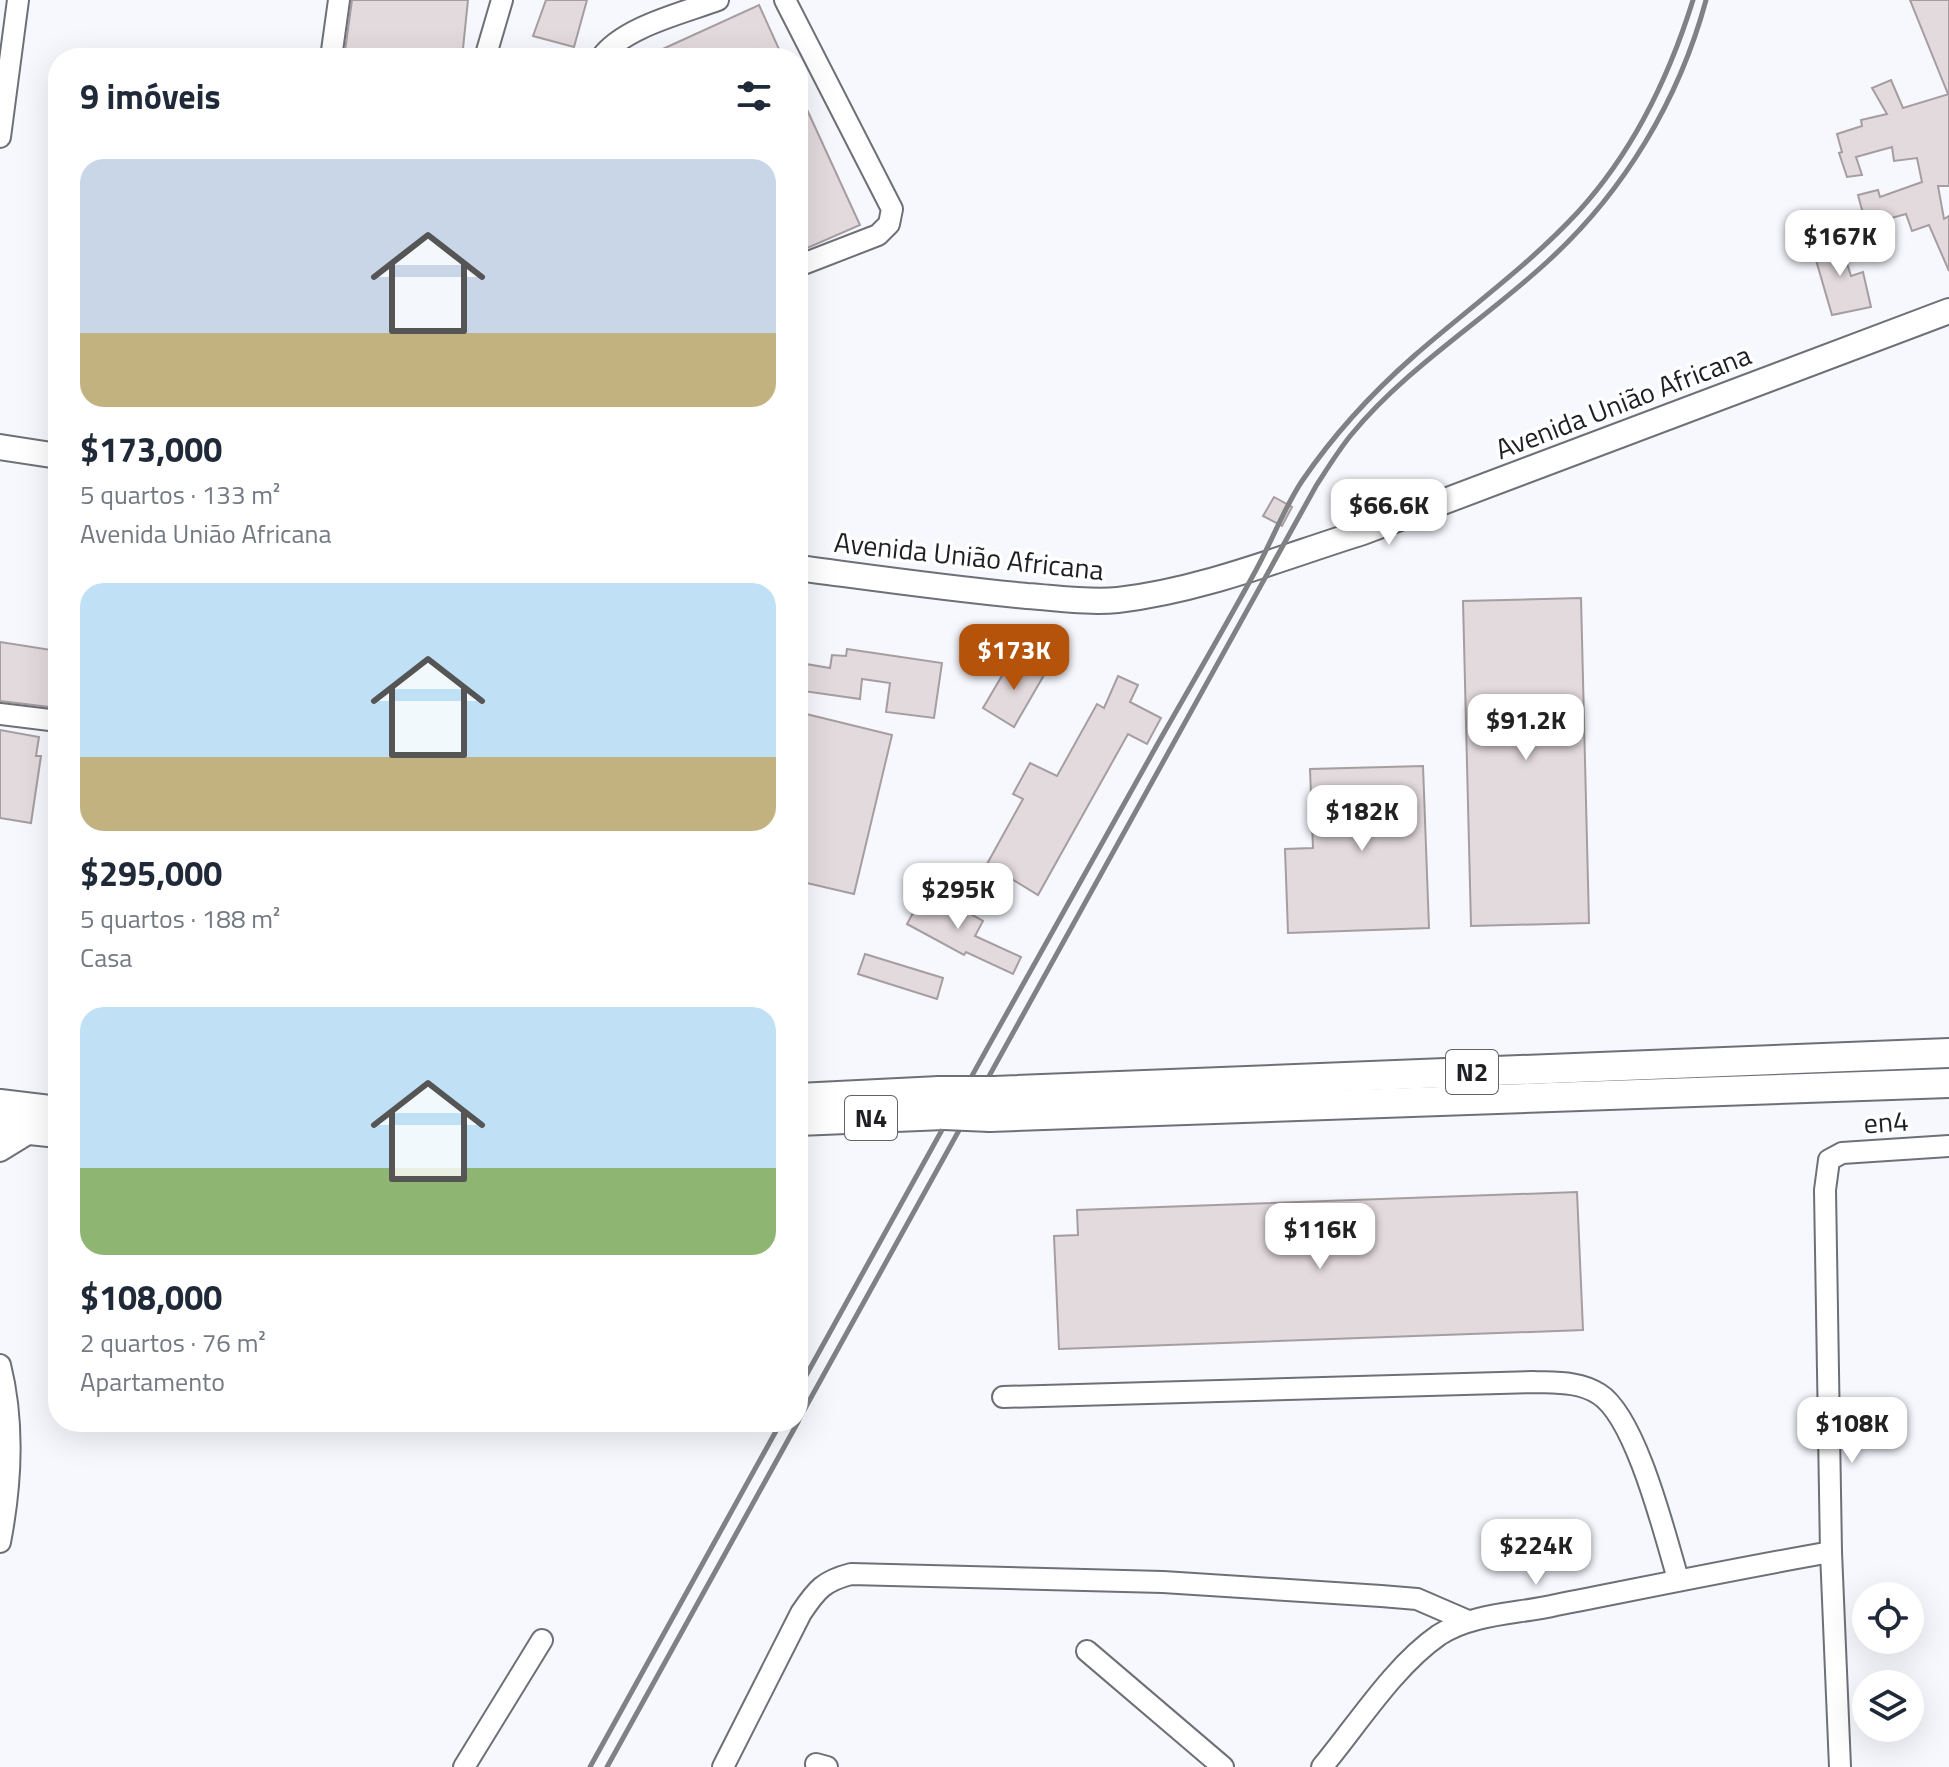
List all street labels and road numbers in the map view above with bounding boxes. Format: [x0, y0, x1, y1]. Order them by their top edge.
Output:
street label: Avenida União Africana [1489, 333, 1757, 470]
street label: Avenida União Africana [832, 520, 1106, 591]
road number: N2 [1446, 1050, 1498, 1094]
road number: N4 [845, 1096, 897, 1140]
street label: en4 [1862, 1098, 1910, 1145]

